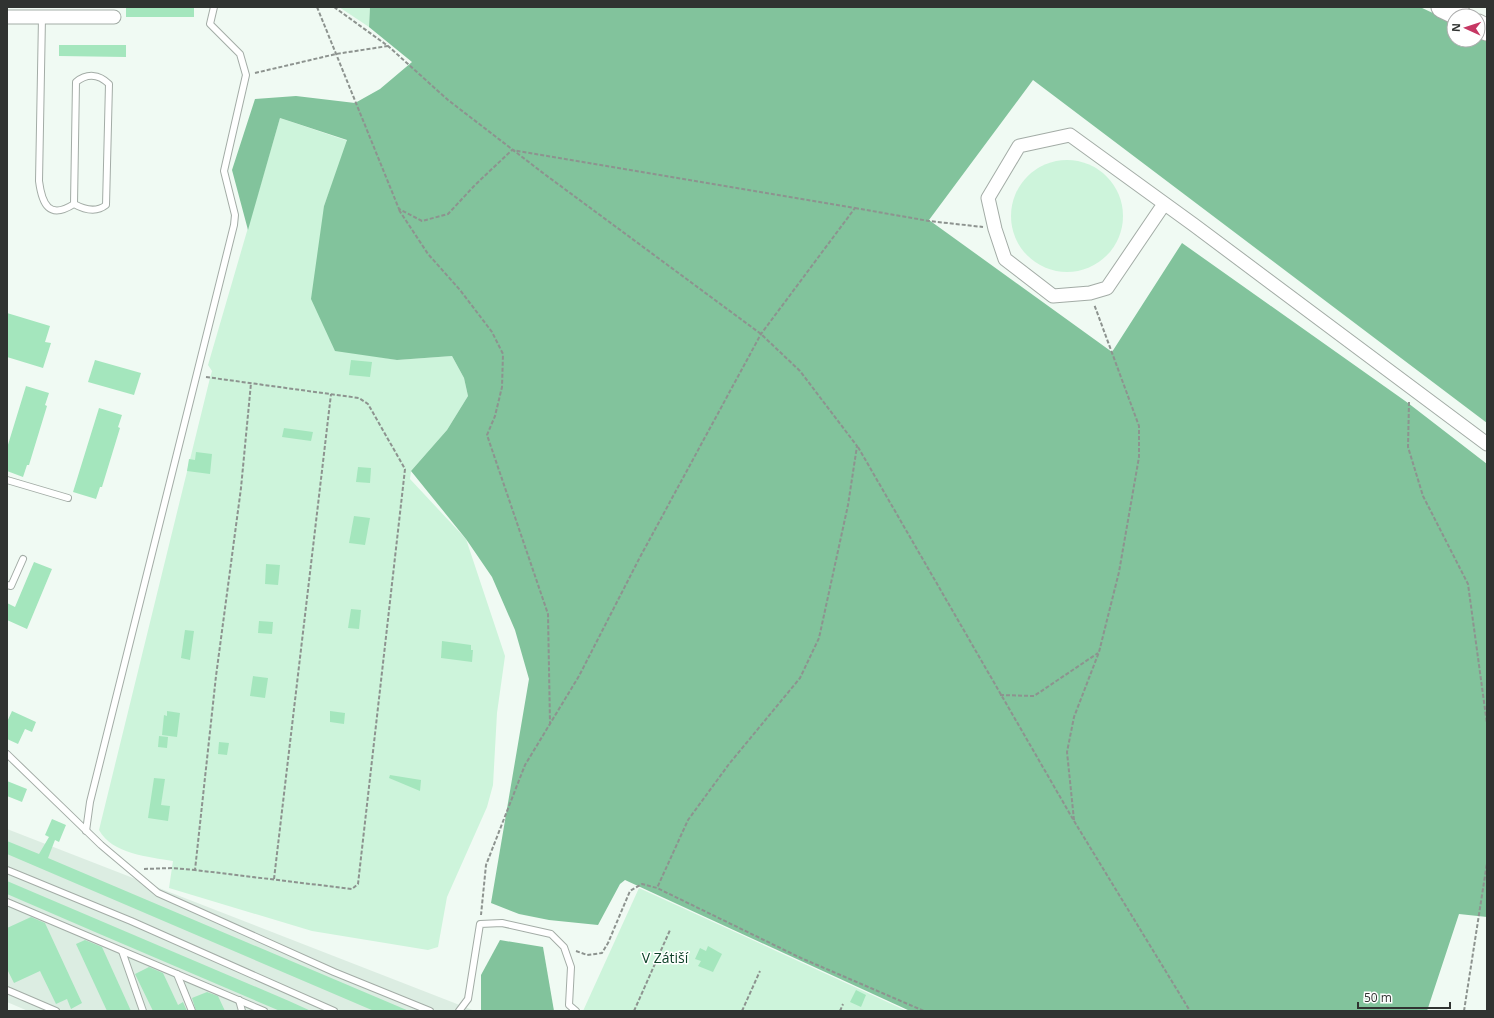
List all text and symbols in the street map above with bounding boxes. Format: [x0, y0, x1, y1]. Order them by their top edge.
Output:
north arrow [1446, 8, 1486, 48]
text: N [1448, 23, 1463, 32]
park label: V Zátiší [642, 948, 689, 967]
scale bar [1358, 984, 1450, 1010]
text: 50 m [1364, 989, 1392, 1006]

